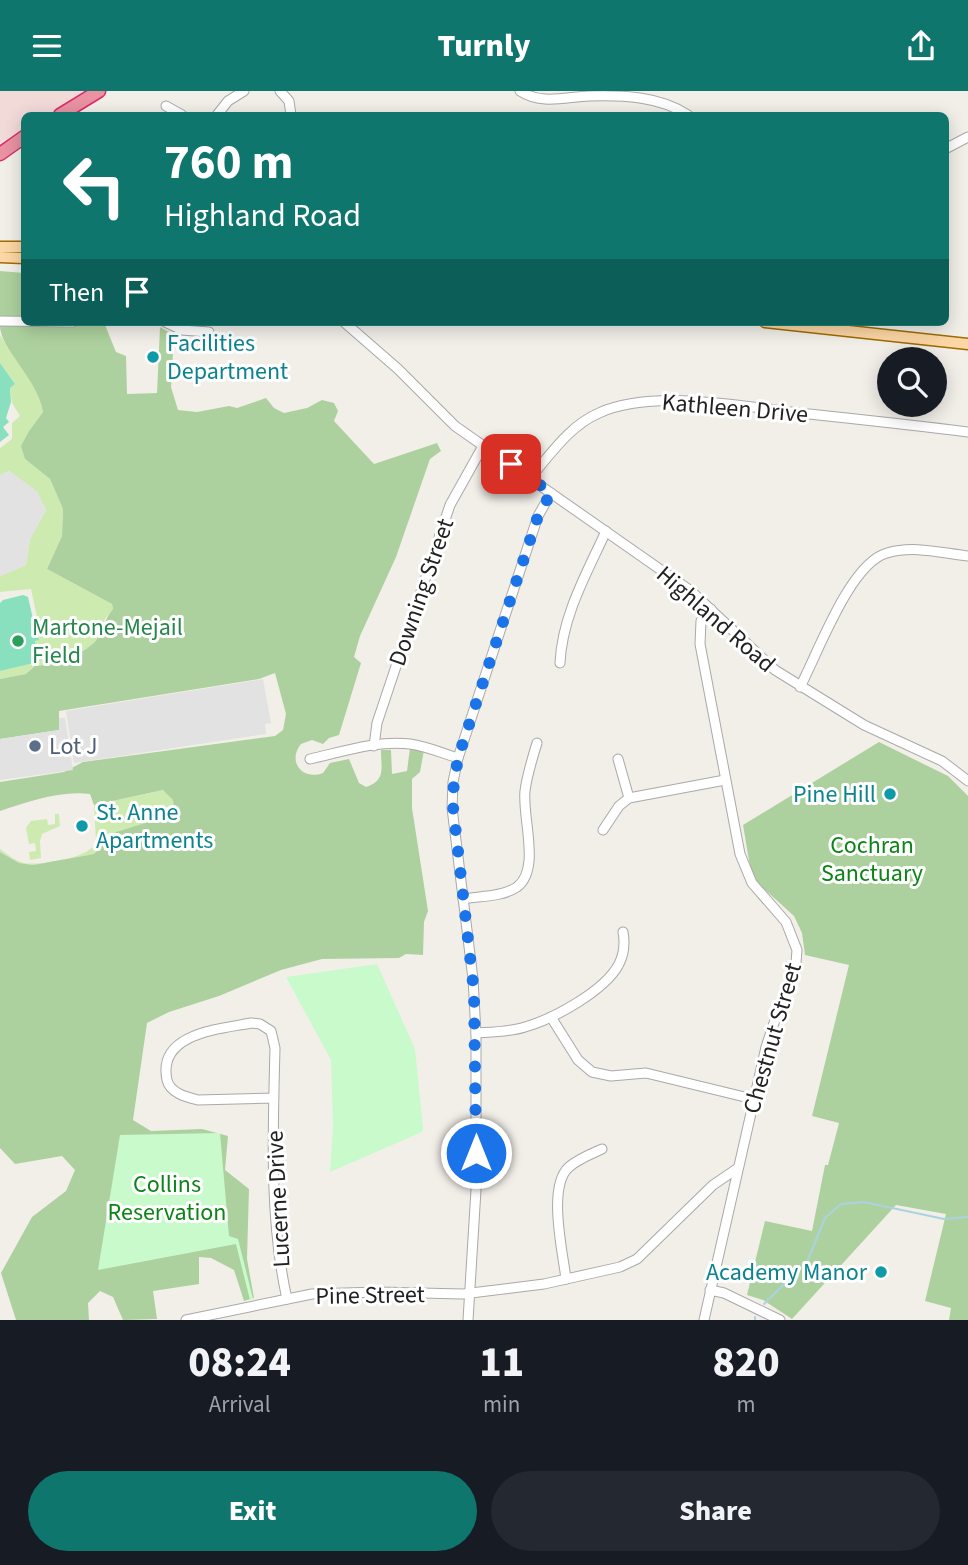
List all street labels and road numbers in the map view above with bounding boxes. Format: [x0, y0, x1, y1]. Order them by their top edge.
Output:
street label: Kathleen Drive [660, 385, 810, 432]
street label: Downing Street [380, 514, 463, 671]
street label: Highland Road [648, 558, 783, 681]
street label: Chestnut Street [734, 959, 811, 1118]
street label: Lucerne Drive [257, 1130, 300, 1268]
street label: Pine Street [315, 1277, 425, 1314]

